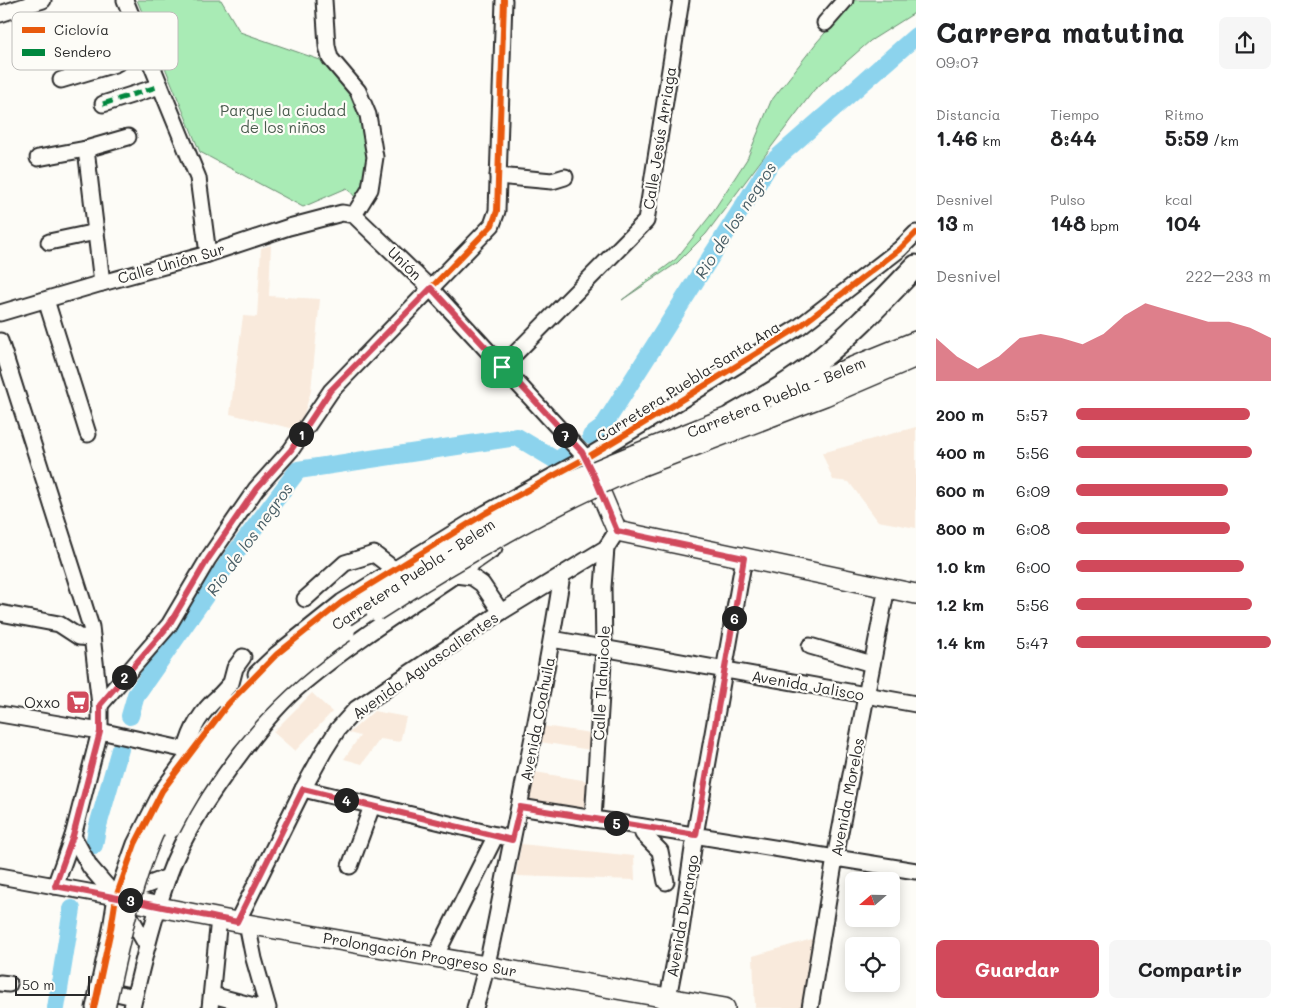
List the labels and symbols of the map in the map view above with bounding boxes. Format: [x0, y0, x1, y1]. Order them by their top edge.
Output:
legend [12, 12, 178, 70]
text: Ciclovía [54, 20, 109, 39]
text: Sendero [54, 42, 111, 61]
street label: Calle Jesús Arriaga [638, 65, 680, 211]
park label: Parque la ciudad de los niños [220, 100, 346, 137]
water label: Rio de los negros [690, 158, 781, 282]
street label: Calle Unión Sur [115, 238, 227, 288]
street label: Unión [384, 242, 426, 284]
street label: Carretera Puebla-Santa Ana [593, 316, 783, 446]
pin [481, 346, 523, 388]
street label: Carretera Puebla - Belem [684, 352, 868, 442]
pin: 1 [288, 422, 314, 446]
pin: 7 [552, 422, 578, 448]
water label: Rio de los negros [201, 478, 297, 600]
street label: Carretera Puebla - Belem [328, 514, 498, 634]
pin: 6 [722, 606, 746, 630]
street label: Avenida Aguascalientes [348, 607, 502, 723]
street label: Calle Tlahuicole [588, 625, 614, 741]
street label: Avenida Coahuila [515, 655, 559, 783]
pin: 2 [112, 664, 136, 690]
street label: Avenida Jalisco [750, 665, 866, 705]
supermarket icon: Oxxo [65, 689, 91, 715]
place label: Oxxo [24, 692, 60, 712]
street label: Avenida Morelos [826, 736, 868, 858]
pin: 4 [334, 788, 358, 812]
pin: 5 [604, 810, 628, 836]
street label: Avenida Durango [661, 853, 703, 979]
north arrow [845, 872, 900, 928]
pin: 3 [118, 888, 142, 912]
street label: Prolongación Progreso Sur [322, 927, 518, 981]
scale bar [15, 973, 90, 996]

